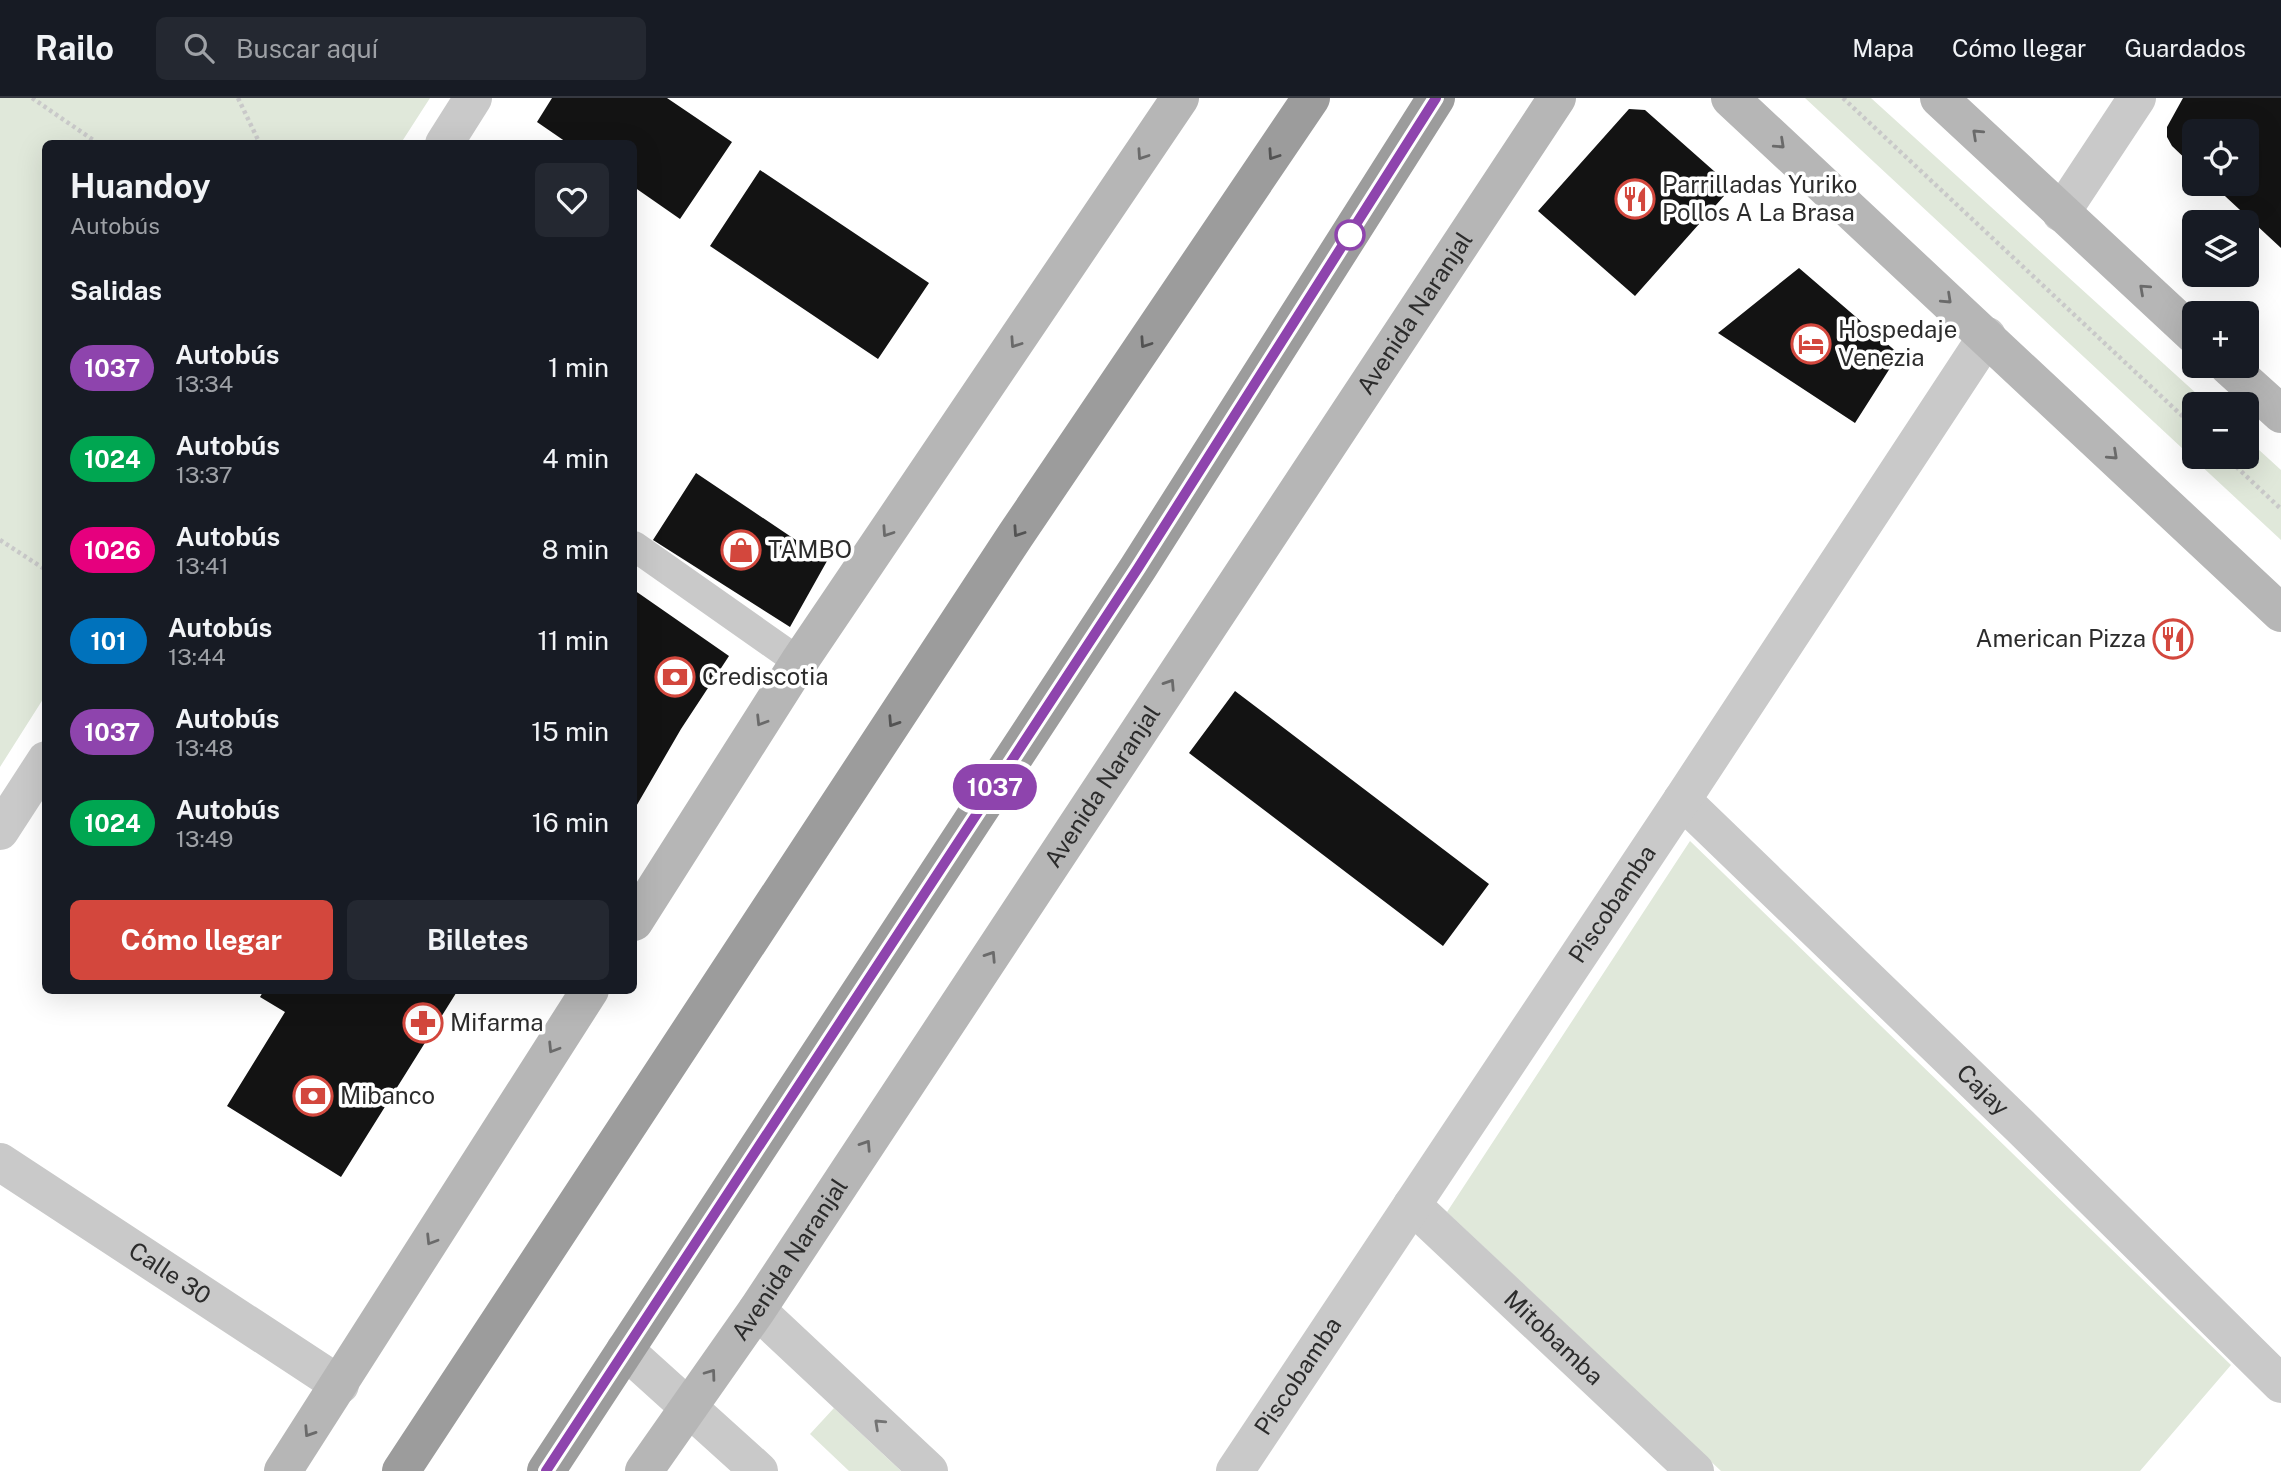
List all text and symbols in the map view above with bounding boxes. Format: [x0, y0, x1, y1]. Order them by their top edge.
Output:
search box [156, 17, 646, 80]
text: Railo [35, 29, 114, 67]
icon: search [180, 29, 218, 67]
text: Buscar aquí [236, 33, 378, 64]
text: Mapa [1852, 34, 1914, 62]
text: Cómo llegar [1952, 34, 2086, 62]
text: Guardados [2124, 34, 2246, 62]
map controls [2182, 119, 2259, 469]
button: locate [2182, 119, 2259, 196]
one-way arrow [1972, 130, 1985, 143]
one-way arrow [1772, 136, 1785, 149]
one-way arrow [1137, 147, 1150, 160]
one-way arrow [1268, 147, 1281, 160]
button: heart [535, 163, 609, 237]
text: Huandoy [70, 167, 211, 205]
place label: Parrilladas Yuriko Pollos A La Brasa [1662, 170, 1857, 226]
restaurant icon: Parrilladas Yuriko Pollos A La Brasa [1614, 178, 1656, 220]
button: layers [2182, 210, 2259, 287]
text: Autobús [70, 212, 160, 239]
unlabelled marker [1335, 220, 1365, 250]
street label: Avenida Naranjal [1350, 226, 1478, 399]
text: Salidas [70, 275, 162, 306]
one-way arrow [2139, 285, 2152, 298]
one-way arrow [1939, 291, 1952, 303]
button: + [2182, 301, 2259, 378]
place label: Hospedaje Venezia [1838, 315, 1957, 371]
hotel icon: Hospedaje Venezia [1790, 323, 1832, 365]
one-way arrow [1010, 335, 1023, 348]
one-way arrow [1141, 335, 1154, 348]
text: Autobús [175, 339, 280, 370]
text: 1 min [548, 352, 609, 383]
text: 1037 [84, 354, 140, 382]
text: 13:34 [175, 370, 233, 397]
button: − [2182, 392, 2259, 469]
text: Autobús [176, 430, 280, 461]
text: 4 min [542, 443, 609, 474]
text: 1024 [84, 445, 141, 473]
one-way arrow [2105, 446, 2118, 459]
text: 13:37 [176, 461, 233, 488]
text: Autobús [176, 521, 280, 552]
one-way arrow [883, 524, 895, 537]
one-way arrow [1014, 524, 1026, 537]
shop icon: TAMBO [720, 529, 762, 571]
text: 8 min [542, 534, 609, 565]
place label: TAMBO [768, 535, 852, 563]
text: 1026 [84, 536, 141, 564]
text: 13:41 [176, 552, 229, 579]
text: Autobús [168, 612, 272, 643]
restaurant icon: American Pizza [2152, 618, 2194, 660]
place label: American Pizza [1976, 624, 2146, 652]
text: 11 min [537, 625, 609, 656]
text: 101 [90, 627, 127, 655]
text: 13:44 [168, 643, 226, 670]
bank icon: Crediscotia [654, 656, 696, 698]
place label: Crediscotia [702, 662, 828, 690]
one-way arrow [1162, 679, 1175, 692]
street label: Avenida Naranjal [1038, 699, 1165, 872]
text: Autobús [175, 703, 280, 734]
one-way arrow [757, 713, 770, 726]
one-way arrow [889, 714, 901, 727]
text: 15 min [531, 716, 609, 747]
text: 1037 [84, 718, 140, 746]
text: 13:48 [175, 734, 234, 761]
line badge: 1037 [946, 764, 1044, 810]
text: 1037 [967, 773, 1023, 801]
text: Autobús [176, 794, 280, 825]
text: 16 min [532, 807, 609, 838]
text: 1024 [84, 809, 141, 837]
text: 13:49 [176, 825, 233, 852]
street label: Piscobamba [1562, 839, 1661, 968]
button: Cómo llegar [70, 900, 333, 980]
button: Billetes [347, 900, 609, 980]
one-way arrow [983, 950, 996, 963]
pharmacy icon: Mifarma [402, 1002, 444, 1044]
place label: Mifarma [450, 1008, 543, 1036]
one-way arrow [549, 1040, 562, 1053]
street label: Cajay [1952, 1058, 2016, 1121]
bank icon: Mibanco [292, 1075, 334, 1117]
place label: Mibanco [340, 1081, 435, 1109]
one-way arrow [857, 1140, 870, 1153]
street label: Avenida Naranjal [725, 1173, 853, 1345]
one-way arrow [427, 1232, 440, 1245]
street label: Calle 30 [124, 1236, 217, 1309]
street label: Mitobamba [1499, 1284, 1609, 1390]
street label: Piscobamba [1248, 1311, 1347, 1440]
one-way arrow [703, 1369, 715, 1382]
one-way arrow [874, 1420, 887, 1433]
one-way arrow [304, 1424, 317, 1437]

